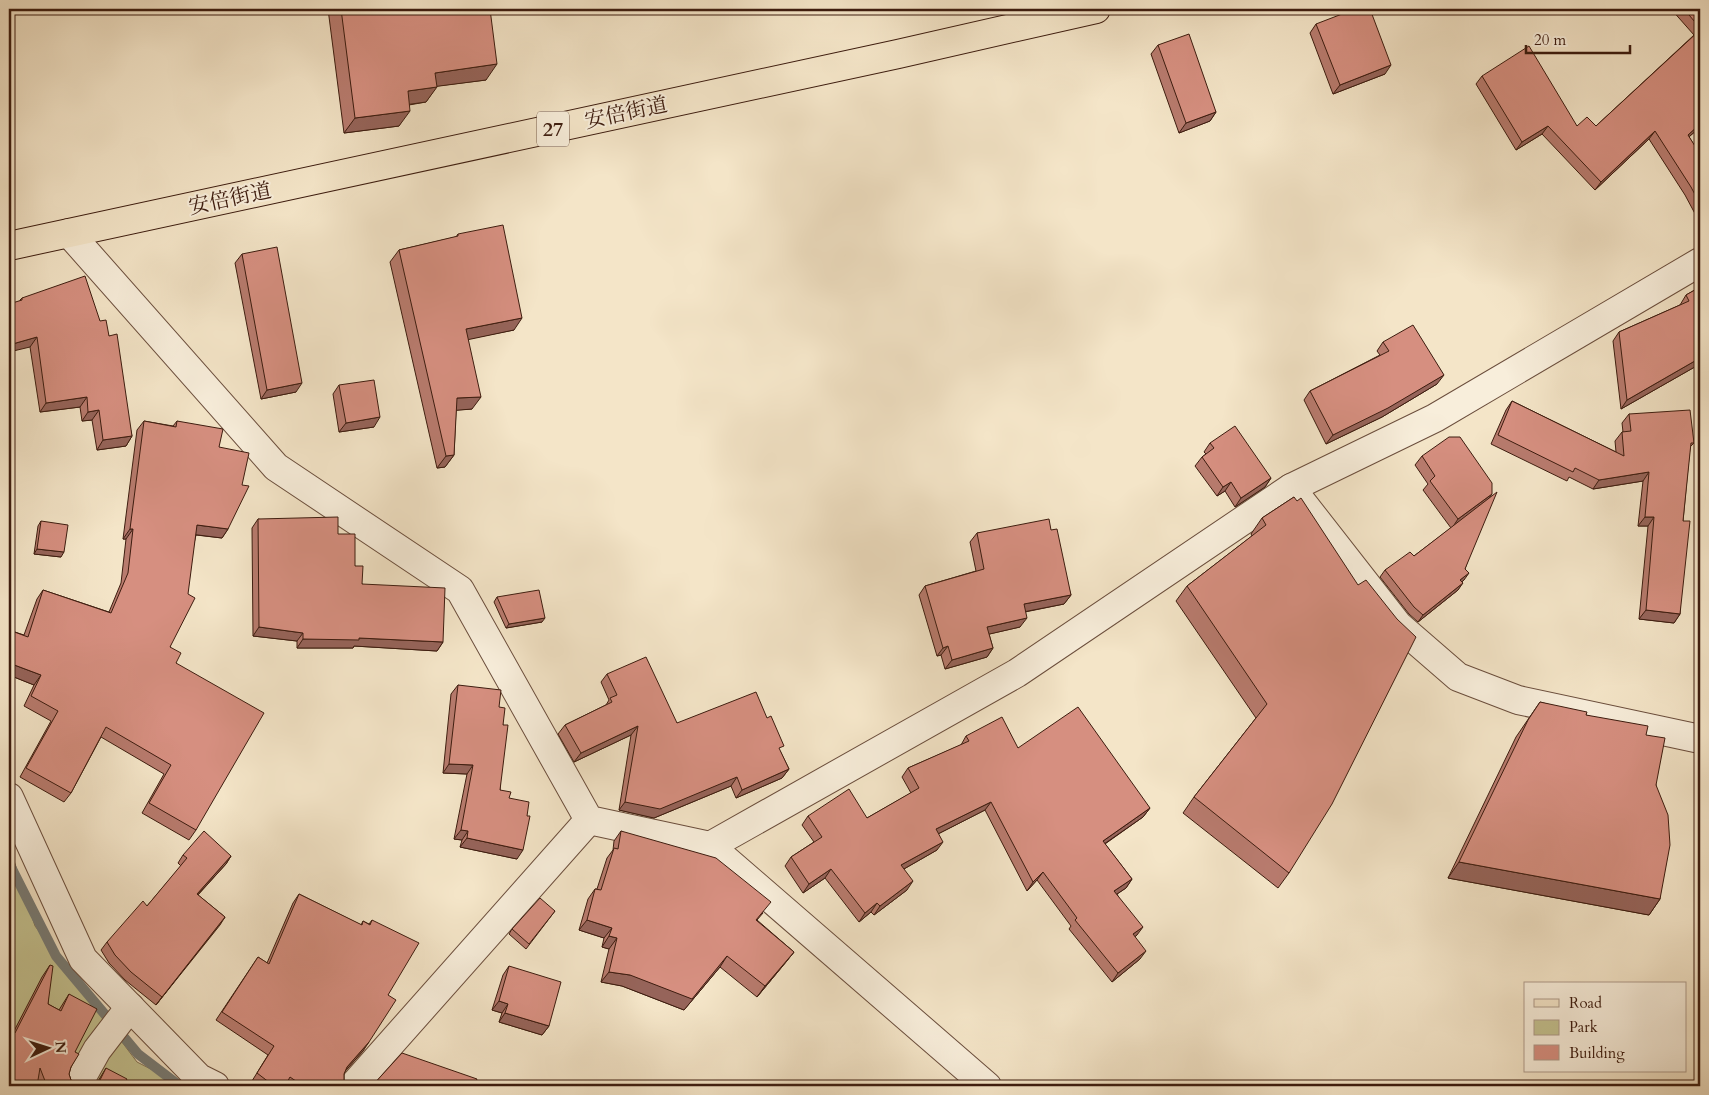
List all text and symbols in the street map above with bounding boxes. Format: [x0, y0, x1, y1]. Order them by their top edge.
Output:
scale bar [1526, 22, 1630, 54]
text: 20 m [1534, 30, 1566, 50]
street label: 安倍街道 [582, 90, 670, 136]
road number: 27 [537, 112, 569, 146]
street label: 安倍街道 [186, 176, 274, 222]
legend [1524, 982, 1686, 1072]
text: Road [1569, 993, 1602, 1013]
text: Park [1569, 1017, 1598, 1037]
north arrow [22, 1022, 72, 1072]
text: N [51, 1040, 70, 1054]
text: Building [1569, 1043, 1625, 1063]

